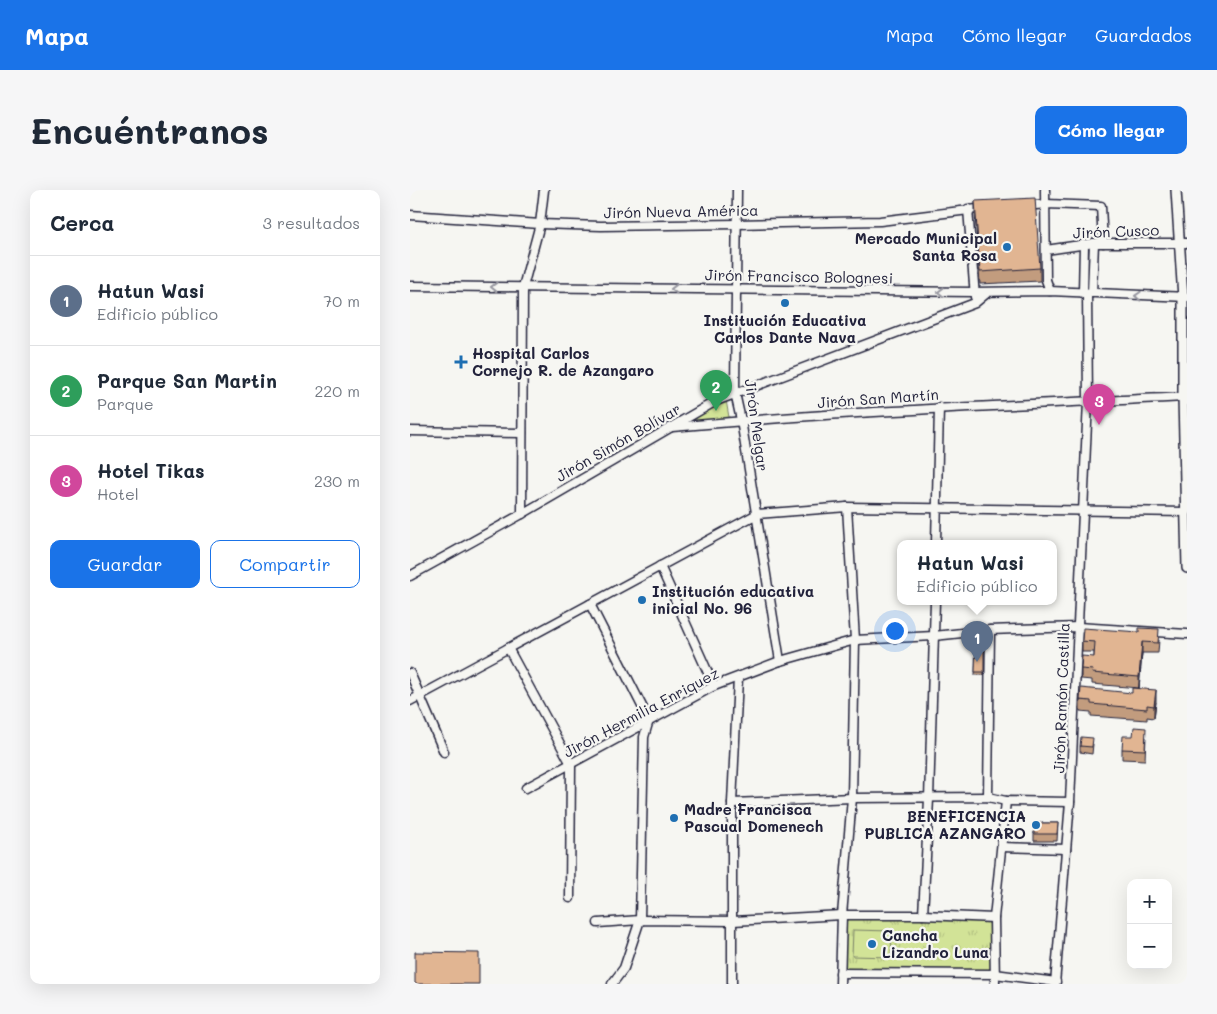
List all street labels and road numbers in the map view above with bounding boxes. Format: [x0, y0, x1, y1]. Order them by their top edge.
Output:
street label: Jirón Nueva América [603, 200, 759, 222]
street label: Jirón Cusco [1073, 219, 1160, 242]
street label: Jirón Francisco Bolognesi [705, 264, 893, 288]
street label: Jirón Melgar [741, 378, 773, 472]
street label: Jirón San Martín [817, 384, 939, 412]
street label: Jirón Simón Bolívar [552, 398, 684, 486]
street label: Jirón Ramón Castilla [1048, 622, 1074, 774]
street label: Jirón Hermilia Enriquez [560, 662, 722, 762]

